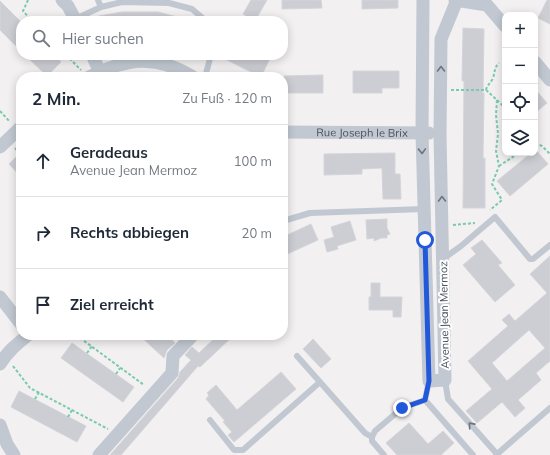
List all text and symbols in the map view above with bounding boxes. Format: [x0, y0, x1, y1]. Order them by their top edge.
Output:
map controls [502, 12, 538, 156]
button: + [502, 12, 538, 48]
search box [16, 16, 288, 60]
icon: search [30, 27, 52, 49]
text: Hier suchen [62, 29, 144, 48]
button: − [502, 48, 538, 84]
one-way arrow [436, 66, 445, 72]
button: locate [502, 84, 538, 120]
text: 2 Min. [32, 88, 81, 109]
text: Zu Fuß · 120 m [183, 90, 272, 106]
button: layers [502, 120, 538, 156]
street label: Rue Joseph le Brix [316, 125, 408, 140]
text: Geradeaus [70, 143, 148, 162]
one-way arrow [418, 148, 426, 154]
icon: ahead [32, 150, 54, 172]
text: 100 m [234, 153, 272, 169]
text: Avenue Jean Mermoz [70, 162, 197, 178]
one-way arrow [437, 196, 446, 202]
icon: right [32, 222, 54, 244]
text: Rechts abbiegen [70, 223, 189, 242]
text: 20 m [242, 225, 272, 241]
route start [416, 231, 434, 249]
street label: Avenue Jean Mermoz [436, 261, 452, 369]
icon: arrive [32, 294, 54, 316]
text: Ziel erreicht [70, 295, 154, 314]
route end [393, 399, 411, 417]
one-way arrow [468, 422, 476, 430]

